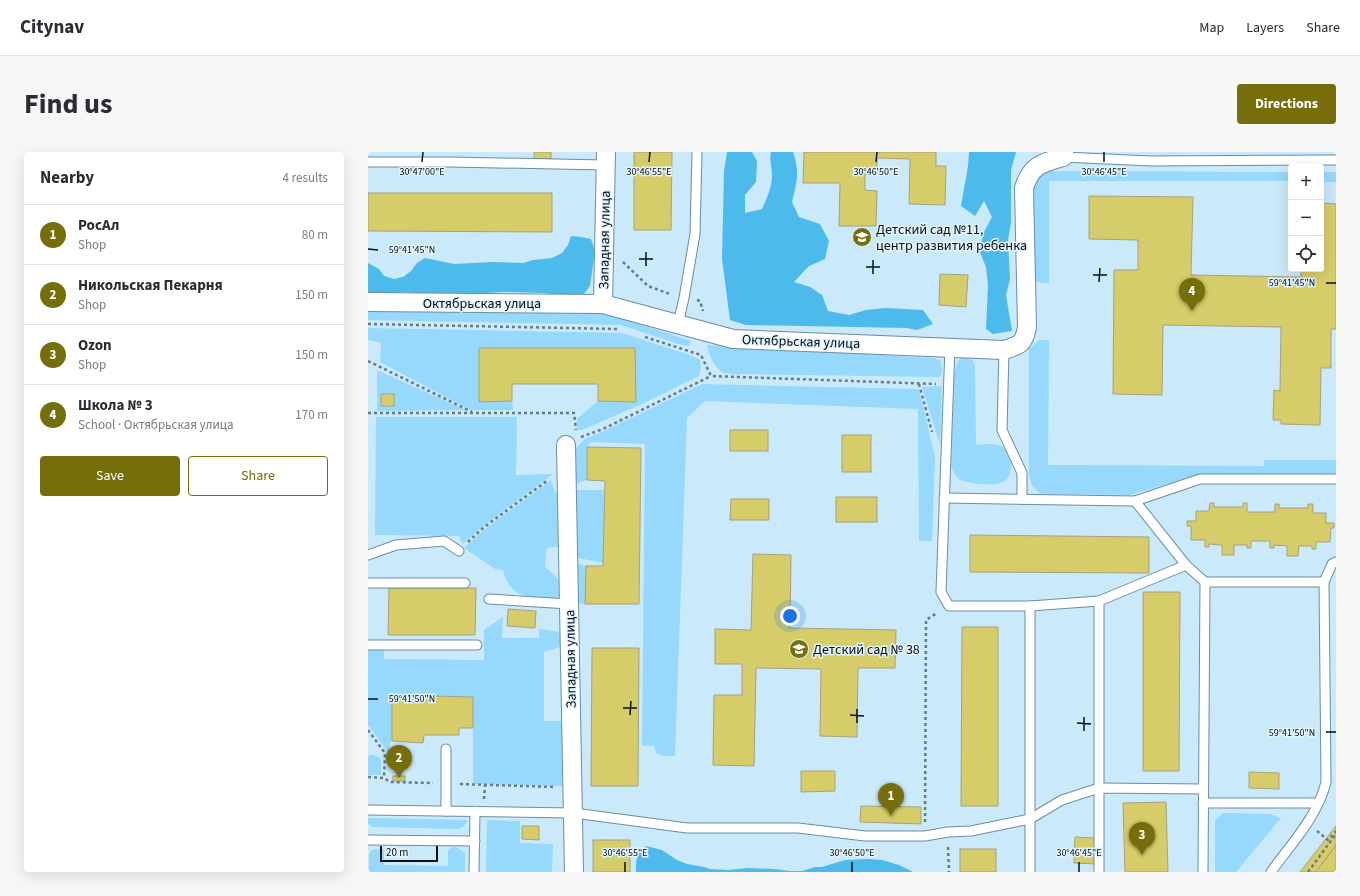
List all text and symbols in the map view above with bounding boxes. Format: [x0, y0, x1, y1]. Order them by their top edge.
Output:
text: Citynav [20, 14, 84, 41]
text: Map [1199, 18, 1224, 38]
text: Layers [1246, 18, 1284, 38]
text: Share [1306, 18, 1340, 38]
text: Find us [24, 84, 112, 124]
button: Directions [1237, 84, 1336, 124]
map controls [1288, 164, 1324, 272]
button: + [1288, 164, 1324, 200]
text: 30°47'00"E [399, 165, 445, 179]
text: 30°46'55"E [626, 165, 672, 179]
text: 30°46'50"E [853, 165, 899, 179]
text: 30°46'45"E [1081, 165, 1127, 179]
text: Nearby [40, 166, 94, 190]
text: 4 results [283, 169, 328, 187]
street label: Западная улица [594, 191, 616, 290]
button: − [1288, 200, 1324, 236]
text: РосАл [78, 215, 119, 236]
place label: Детский сад №11, центр развития ребенка [876, 220, 1027, 256]
text: 1 [50, 226, 56, 244]
text: 80 m [302, 226, 328, 244]
school or university icon: Детский сад №11, центр развития ребенка [851, 226, 873, 248]
text: Shop [78, 236, 106, 254]
button: locate [1288, 236, 1324, 272]
text: 59°41'45"N [389, 243, 435, 257]
text: Никольская Пекарня [78, 275, 223, 296]
text: 59°41'45"N [1269, 276, 1315, 290]
pin: 4 [1179, 278, 1205, 311]
text: 2 [50, 286, 56, 304]
text: 150 m [295, 286, 328, 304]
street label: Октябрьская улица [423, 294, 541, 314]
text: Shop [78, 296, 106, 314]
street label: Октябрьская улица [741, 330, 860, 354]
text: Ozon [78, 335, 112, 356]
text: 3 [50, 346, 56, 364]
text: 150 m [295, 346, 328, 364]
text: Shop [78, 356, 106, 374]
text: Школа № 3 [78, 395, 153, 416]
text: 4 [50, 406, 56, 424]
text: 170 m [295, 406, 328, 424]
text: School · Октябрьская улица [78, 416, 234, 434]
button: Save [40, 456, 180, 496]
button: Share [188, 456, 328, 496]
your location [780, 606, 800, 626]
street label: Западная улица [560, 609, 582, 708]
school or university icon: Детский сад № 38 [788, 638, 810, 660]
place label: Детский сад № 38 [813, 640, 920, 660]
text: 59°41'50"N [389, 692, 435, 706]
text: 59°41'50"N [1269, 726, 1315, 740]
pin: 2 [386, 745, 412, 778]
pin: 1 [878, 783, 904, 816]
pin: 3 [1129, 822, 1155, 855]
scale bar [380, 844, 438, 863]
text: 20 m [386, 845, 408, 860]
text: 30°46'55"E [602, 846, 648, 860]
text: 30°46'50"E [829, 846, 875, 860]
text: 30°46'45"E [1056, 846, 1102, 860]

